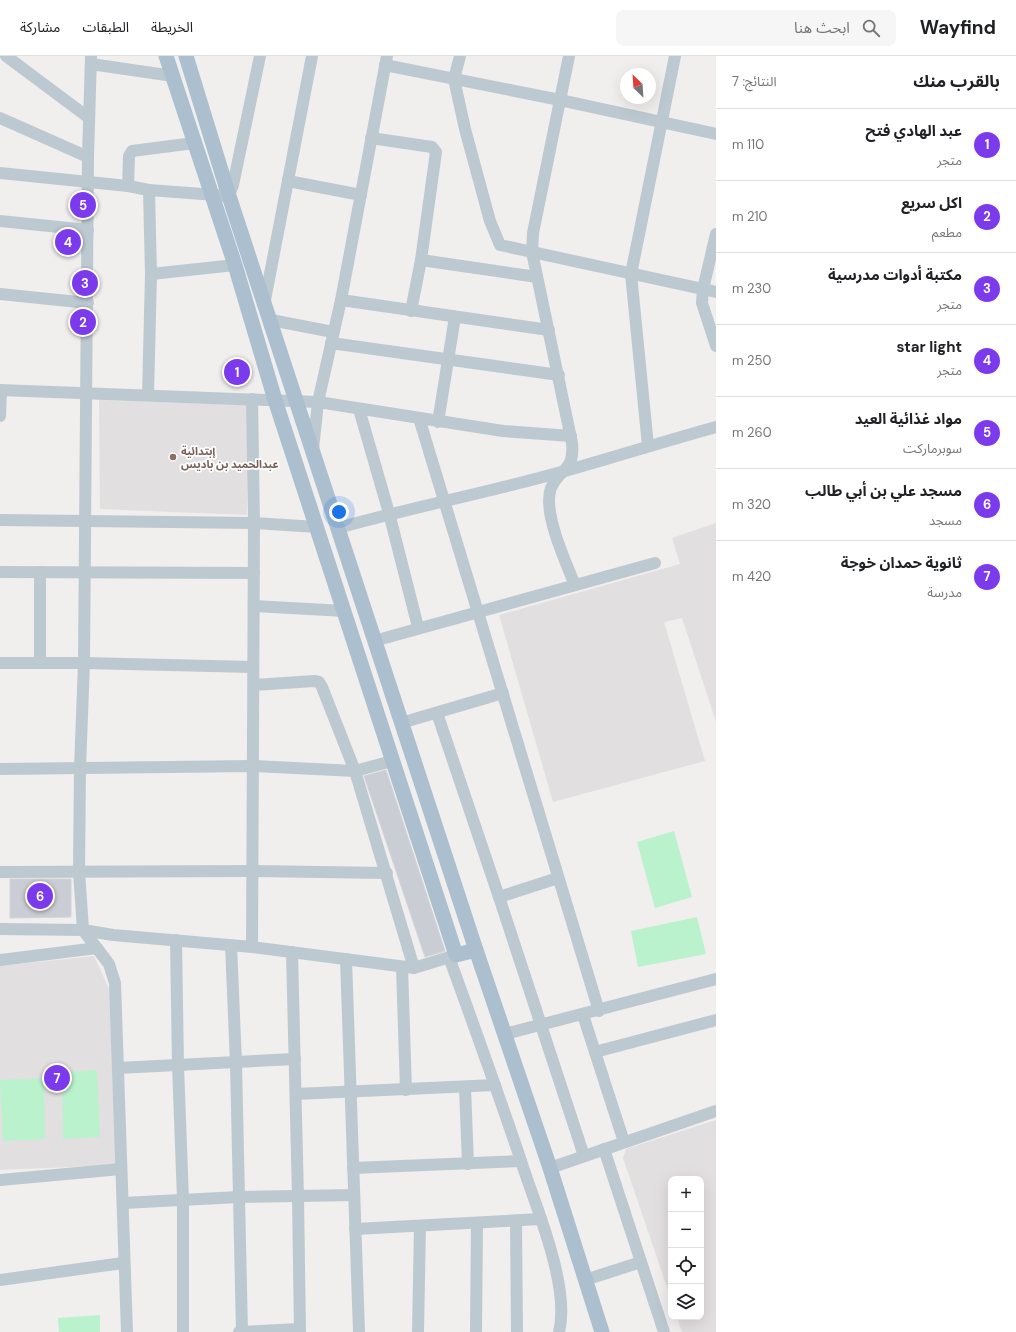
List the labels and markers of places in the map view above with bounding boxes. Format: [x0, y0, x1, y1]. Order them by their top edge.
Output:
pin: 5 [70, 190, 96, 220]
pin: 4 [55, 227, 81, 257]
pin: 3 [72, 268, 98, 298]
pin: 2 [70, 307, 96, 337]
pin: 1 [224, 357, 250, 387]
place label: إبتدائية عبدالحميد بن باديس [181, 444, 279, 471]
marker: إبتدائية عبدالحميد بن باديس [168, 452, 178, 462]
pin: 6 [27, 881, 53, 911]
pin: 7 [44, 1063, 70, 1093]

